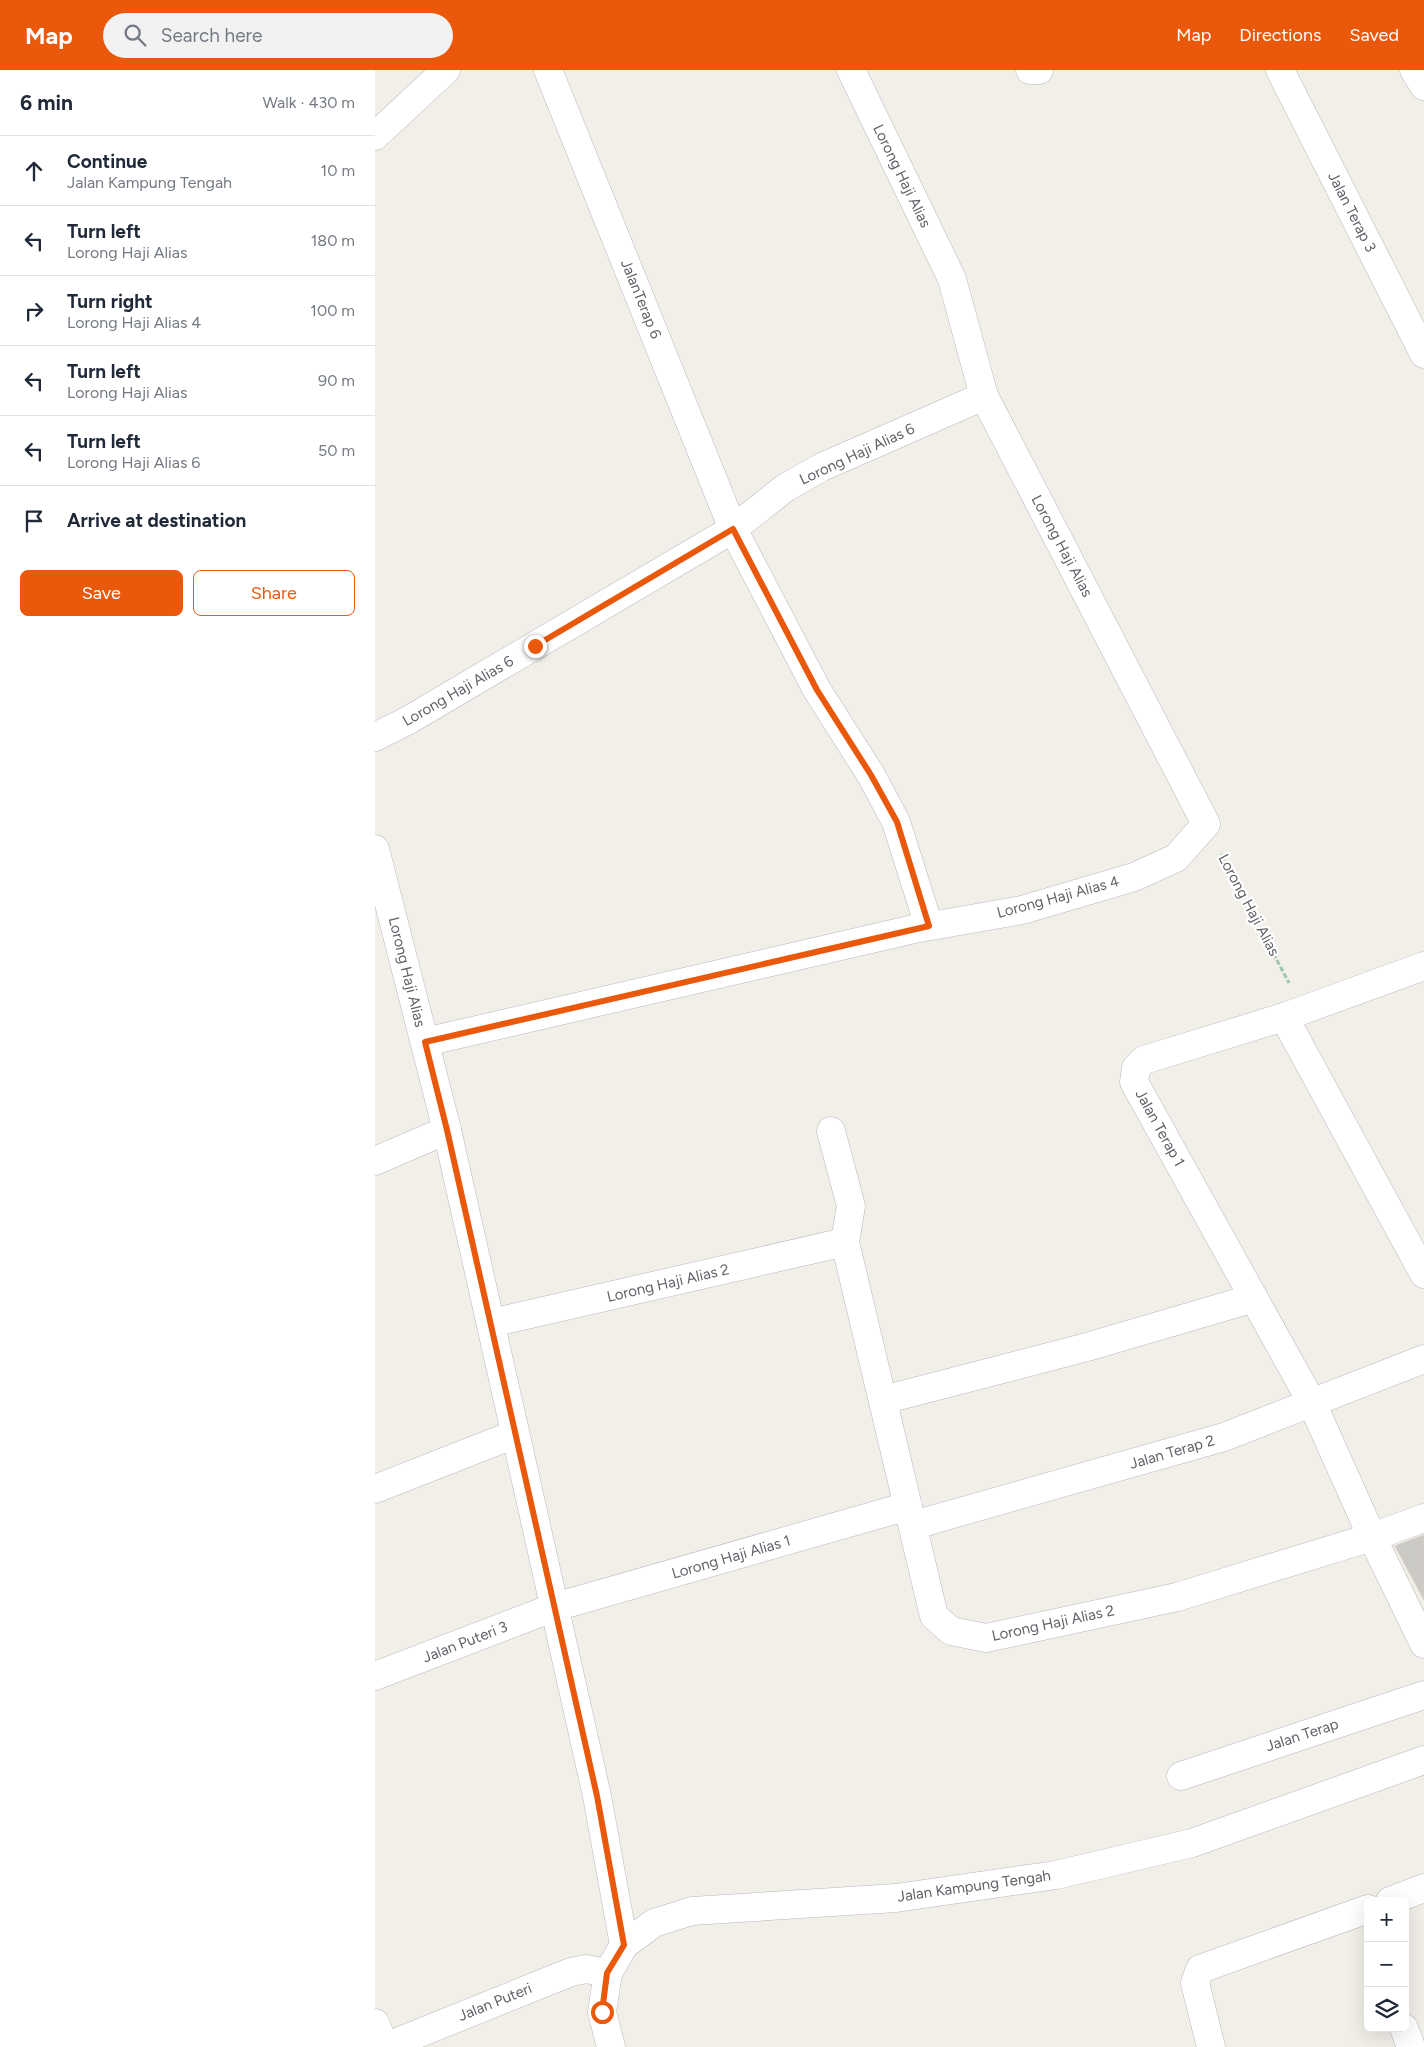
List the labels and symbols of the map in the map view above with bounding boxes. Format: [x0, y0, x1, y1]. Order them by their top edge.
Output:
street label: Lorong Haji Alias [869, 121, 935, 231]
street label: Jalan Terap 3 [1324, 169, 1380, 255]
street label: JalanTerap 6 [617, 257, 665, 342]
street label: Lorong Haji Alias 6 [797, 419, 918, 489]
street label: Lorong Haji Alias [1028, 492, 1096, 600]
route end [524, 635, 547, 658]
street label: Lorong Haji Alias 6 [399, 652, 517, 730]
street label: Lorong Haji Alias [1215, 851, 1283, 959]
street label: Lorong Haji Alias 4 [995, 872, 1121, 922]
street label: Lorong Haji Alias [385, 915, 429, 1029]
street label: Jalan Terap 1 [1131, 1086, 1189, 1170]
street label: Lorong Haji Alias 2 [605, 1260, 731, 1306]
street label: Jalan Terap 2 [1127, 1431, 1217, 1473]
street label: Lorong Haji Alias 1 [670, 1531, 792, 1583]
street label: Lorong Haji Alias 2 [990, 1601, 1116, 1645]
street label: Jalan Puteri 3 [420, 1618, 510, 1666]
street label: Jalan Terap [1263, 1715, 1341, 1755]
street label: Jalan Kampung Tengah [896, 1866, 1052, 1906]
street label: Jalan Puteri [456, 1979, 534, 2025]
route start [591, 2001, 614, 2024]

